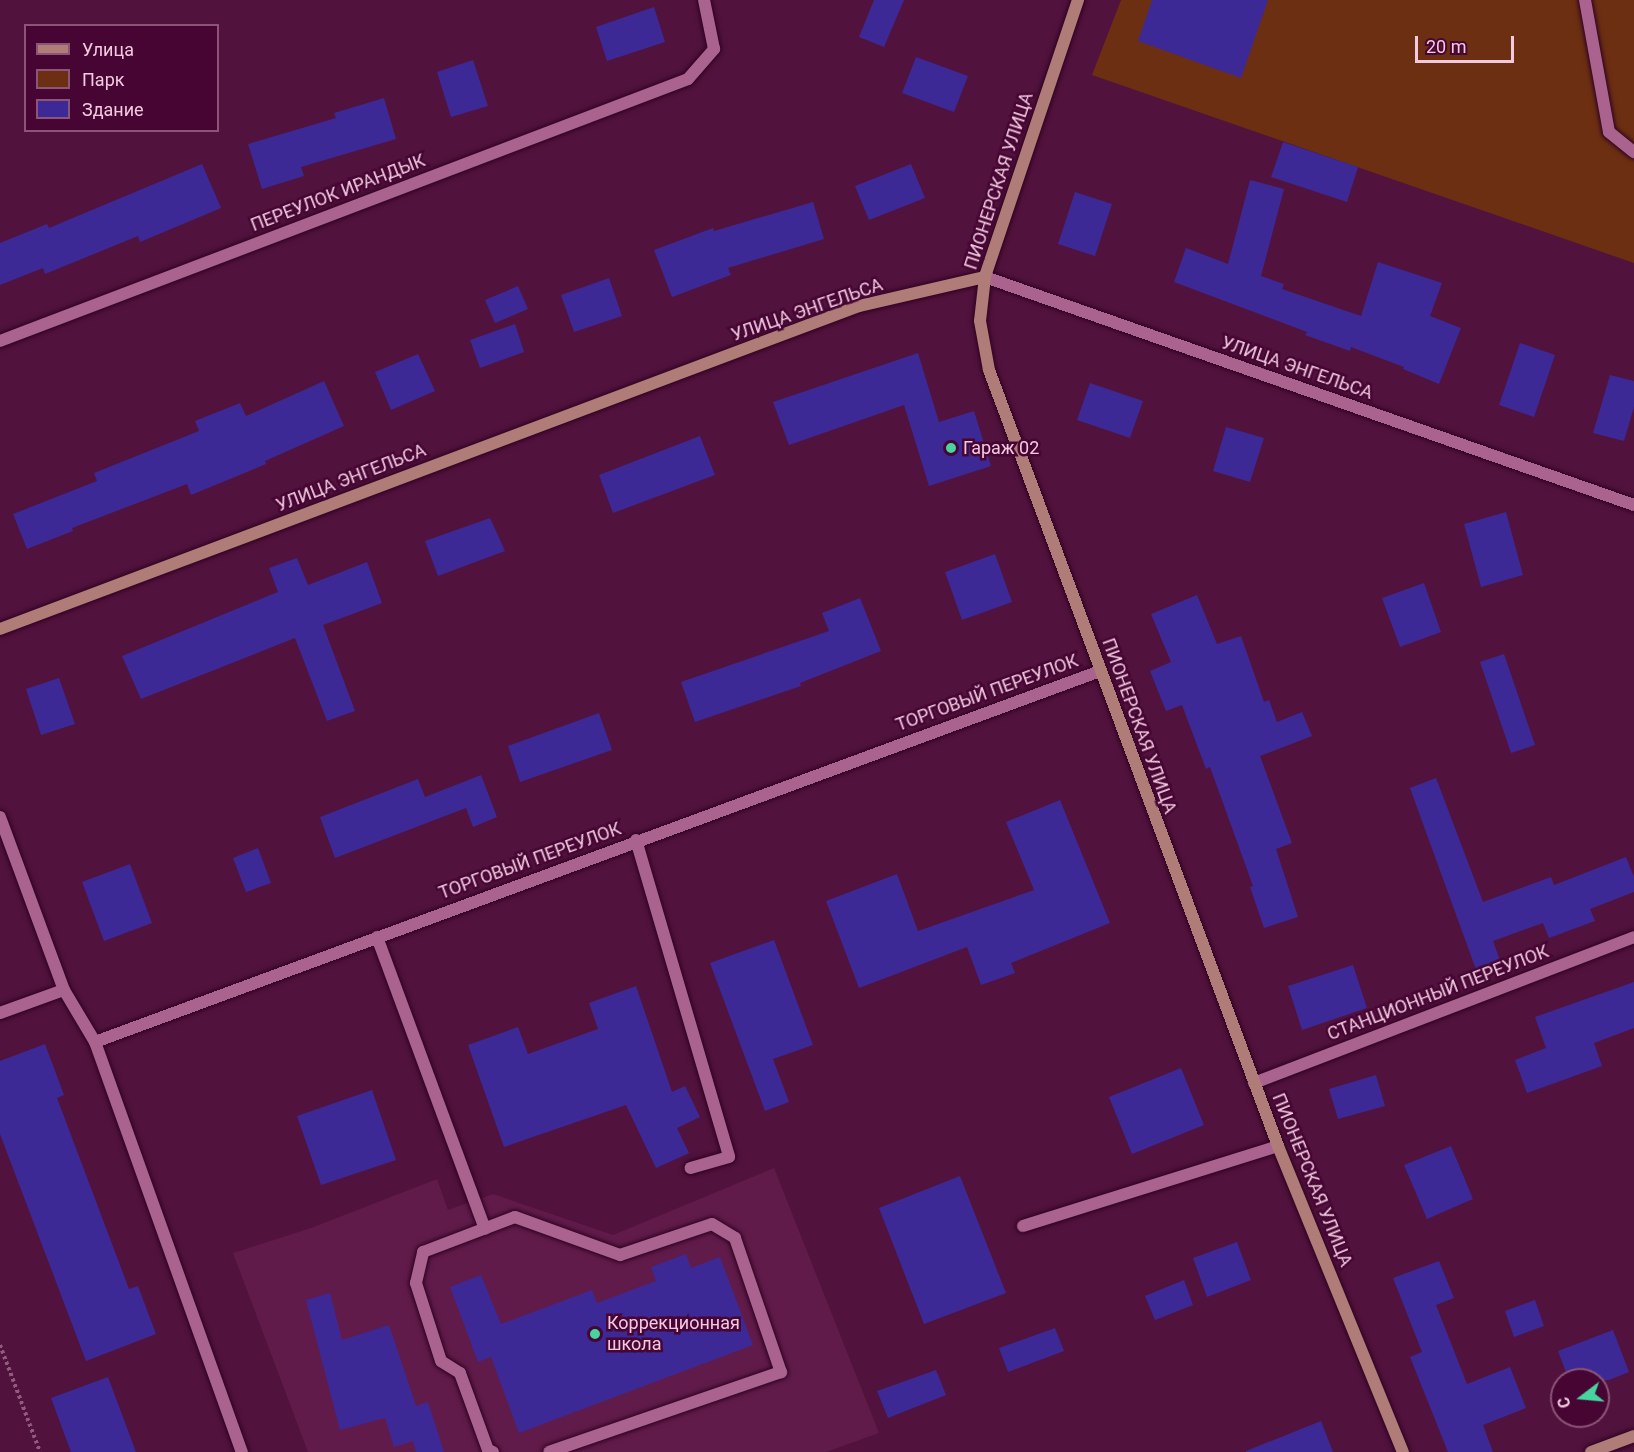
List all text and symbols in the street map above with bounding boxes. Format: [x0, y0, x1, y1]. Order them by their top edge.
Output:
legend [24, 24, 219, 132]
scale bar [1418, 24, 1517, 62]
text: 20 m [1426, 36, 1466, 57]
text: Улица [82, 39, 134, 60]
text: Парк [82, 69, 124, 90]
street label: ПИОНЕРСКАЯ УЛИЦА [960, 90, 1038, 272]
text: Здание [82, 99, 144, 120]
street label: ПЕРЕУЛОК ИРАНДЫК [248, 150, 428, 236]
street label: УЛИЦА ЭНГЕЛЬСА [728, 274, 886, 346]
street label: УЛИЦА ЭНГЕЛЬСА [1218, 332, 1376, 404]
place label: Гараж 02 [963, 437, 1039, 459]
street label: УЛИЦА ЭНГЕЛЬСА [273, 439, 429, 517]
marker: Гараж 02 [944, 441, 958, 455]
street label: ПИОНЕРСКАЯ УЛИЦА [1097, 635, 1181, 817]
street label: ТОРГОВЫЙ ПЕРЕУЛОК [893, 650, 1081, 736]
street label: ТОРГОВЫЙ ПЕРЕУЛОК [436, 818, 624, 904]
street label: СТАНЦИОННЫЙ ПЕРЕУЛОК [1324, 941, 1552, 1045]
street label: ПИОНЕРСКАЯ УЛИЦА [1267, 1090, 1357, 1270]
place label: Коррекционная школа [607, 1313, 740, 1356]
marker: Коррекционная школа [588, 1327, 602, 1341]
north arrow [1550, 1368, 1610, 1428]
text: С [1554, 1395, 1575, 1410]

